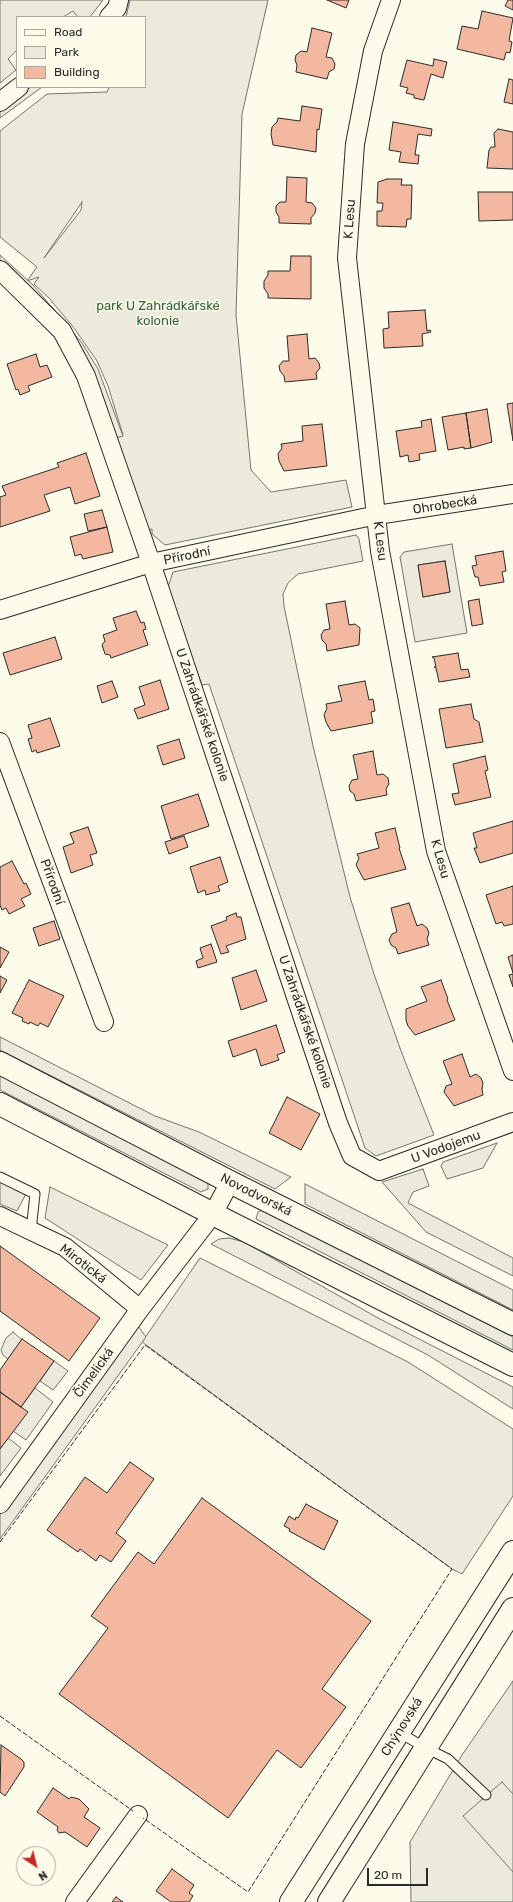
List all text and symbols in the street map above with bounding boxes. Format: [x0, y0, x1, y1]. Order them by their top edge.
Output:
legend [16, 16, 146, 88]
text: Road [54, 25, 82, 39]
text: Park [54, 45, 79, 59]
text: Building [54, 65, 100, 79]
street label: K Lesu [341, 199, 359, 239]
park label: park U Zahrádkářské kolonie [96, 298, 220, 329]
street label: Ohrobecká [412, 492, 478, 518]
street label: K Lesu [370, 520, 390, 562]
street label: Přírodní [162, 543, 212, 569]
street label: U Zahrádkářské kolonie [172, 646, 232, 784]
street label: K Lesu [427, 838, 453, 880]
street label: Přírodní [37, 857, 67, 907]
street label: U Zahrádkářské kolonie [275, 953, 335, 1091]
street label: U Vodojemu [409, 1127, 483, 1167]
street label: Novodvorská [218, 1170, 294, 1220]
street label: Mirotická [57, 1241, 109, 1287]
street label: Čimelická [71, 1345, 117, 1401]
street label: Chýnovská [378, 1695, 426, 1759]
north arrow [16, 1846, 56, 1886]
scale bar [369, 1860, 430, 1886]
text: N [36, 1868, 50, 1883]
text: 20 m [374, 1868, 402, 1882]

